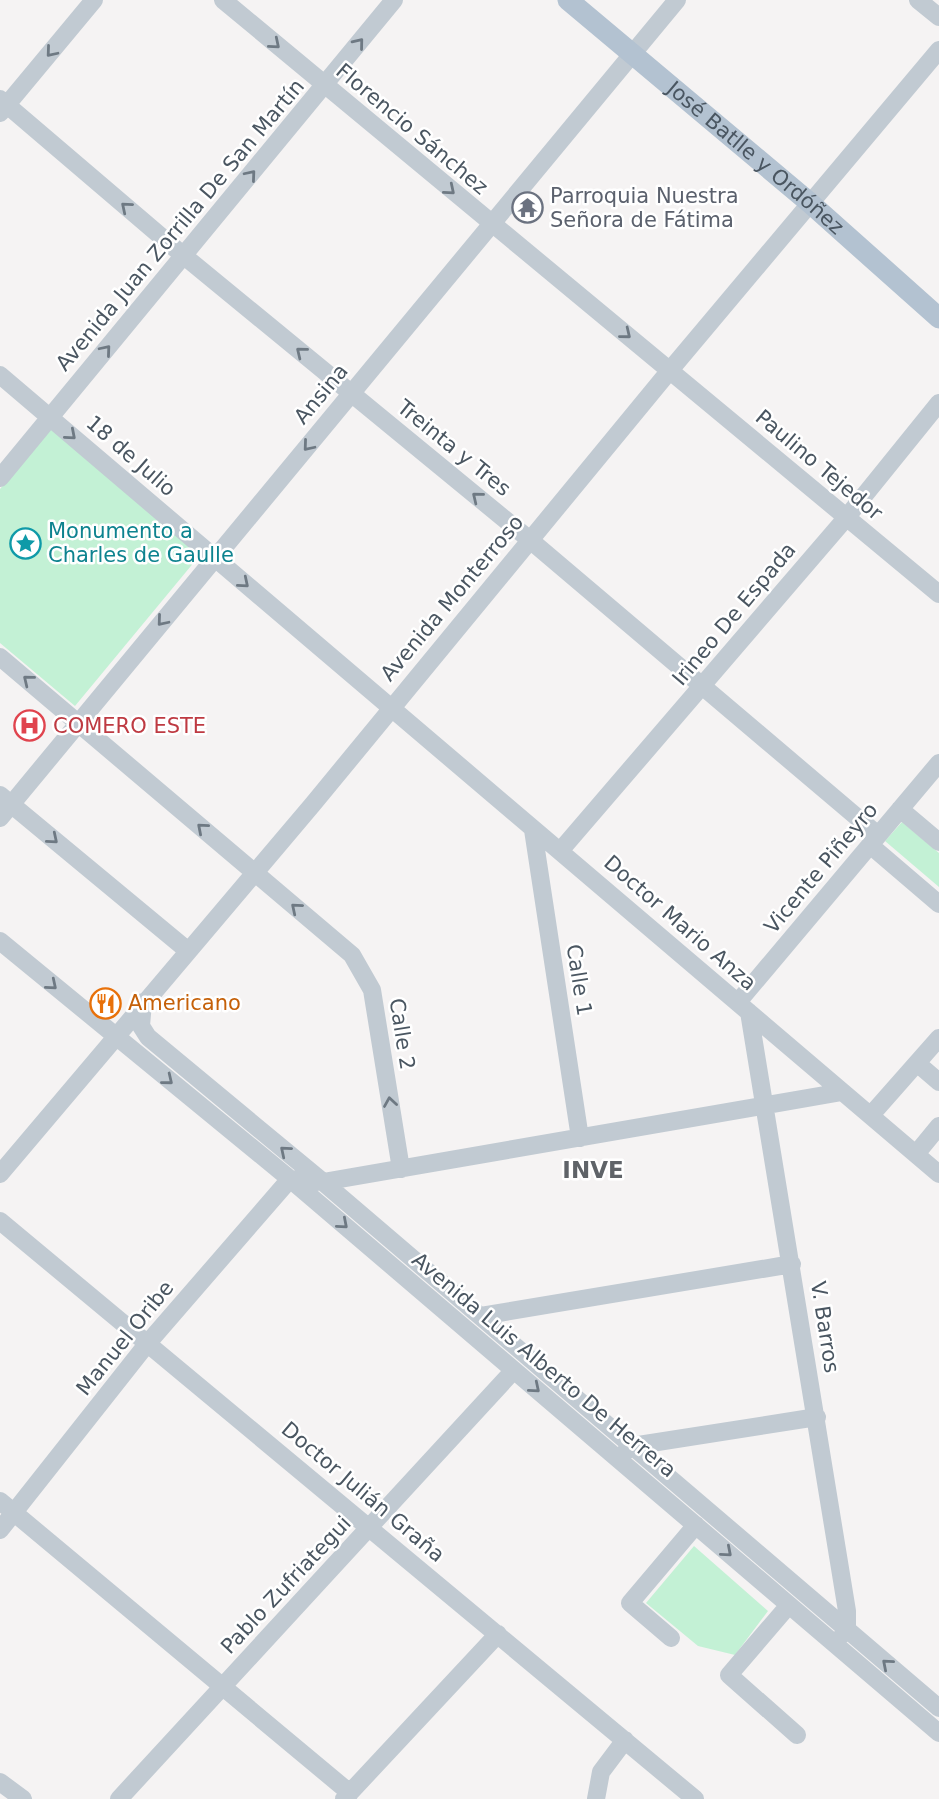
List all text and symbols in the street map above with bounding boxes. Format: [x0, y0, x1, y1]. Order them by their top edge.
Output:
one-way arrow [267, 36, 280, 48]
one-way arrow [351, 38, 364, 50]
one-way arrow [46, 45, 59, 57]
street label: Florencio Sánchez [331, 59, 493, 199]
street label: Avenida Juan Zorrilla De San Martín [51, 74, 309, 376]
street label: José Batlle y Ordóñez [661, 75, 849, 239]
one-way arrow [243, 170, 255, 183]
one-way arrow [441, 182, 454, 194]
place label: Parroquia Nuestra Señora de Fátima [550, 184, 739, 232]
temple icon: Parroquia Nuestra Señora de Fátima [510, 191, 544, 225]
one-way arrow [122, 203, 135, 215]
one-way arrow [619, 325, 631, 338]
one-way arrow [98, 345, 110, 358]
one-way arrow [297, 348, 309, 361]
street label: Ansina [289, 359, 353, 429]
street label: Treinta y Tres [392, 394, 515, 501]
street label: Paulino Tejedor [751, 405, 888, 525]
street label: 18 de Julio [81, 411, 181, 501]
one-way arrow [63, 427, 76, 439]
one-way arrow [303, 438, 316, 451]
one-way arrow [473, 492, 485, 505]
street label: Avenida Monterroso [376, 510, 528, 686]
place label: Monumento a Charles de Gaulle [48, 519, 234, 567]
place icon: Monumento a Charles de Gaulle [8, 526, 42, 560]
street label: Irineo De Espada [667, 538, 801, 690]
one-way arrow [235, 575, 248, 587]
one-way arrow [158, 612, 170, 625]
one-way arrow [24, 676, 36, 689]
hospital icon: COMERO ESTE [13, 709, 47, 743]
place label: COMERO ESTE [53, 714, 206, 738]
street label: Vicente Piñeyro [759, 798, 883, 938]
one-way arrow [197, 824, 210, 836]
one-way arrow [44, 831, 57, 843]
street label: Doctor Mario Anza [599, 850, 761, 996]
one-way arrow [291, 903, 303, 916]
street label: Calle 1 [562, 942, 596, 1018]
one-way arrow [44, 977, 57, 989]
restaurant icon: Americano [88, 986, 122, 1020]
place label: Americano [128, 991, 241, 1015]
street label: Calle 2 [385, 996, 419, 1072]
one-way arrow [160, 1071, 172, 1084]
one-way arrow [383, 1096, 398, 1108]
one-way arrow [281, 1147, 294, 1159]
district label: INVE [562, 1157, 624, 1183]
one-way arrow [335, 1216, 348, 1228]
street label: Avenida Luis Alberto De Herrera [407, 1248, 681, 1482]
street label: Manuel Oribe [72, 1276, 178, 1400]
street label: V. Barros [806, 1279, 844, 1375]
one-way arrow [527, 1380, 540, 1392]
street label: Doctor Julián Graña [277, 1417, 449, 1567]
street label: Pablo Zufriategui [216, 1511, 356, 1659]
one-way arrow [718, 1544, 731, 1556]
one-way arrow [883, 1660, 896, 1672]

